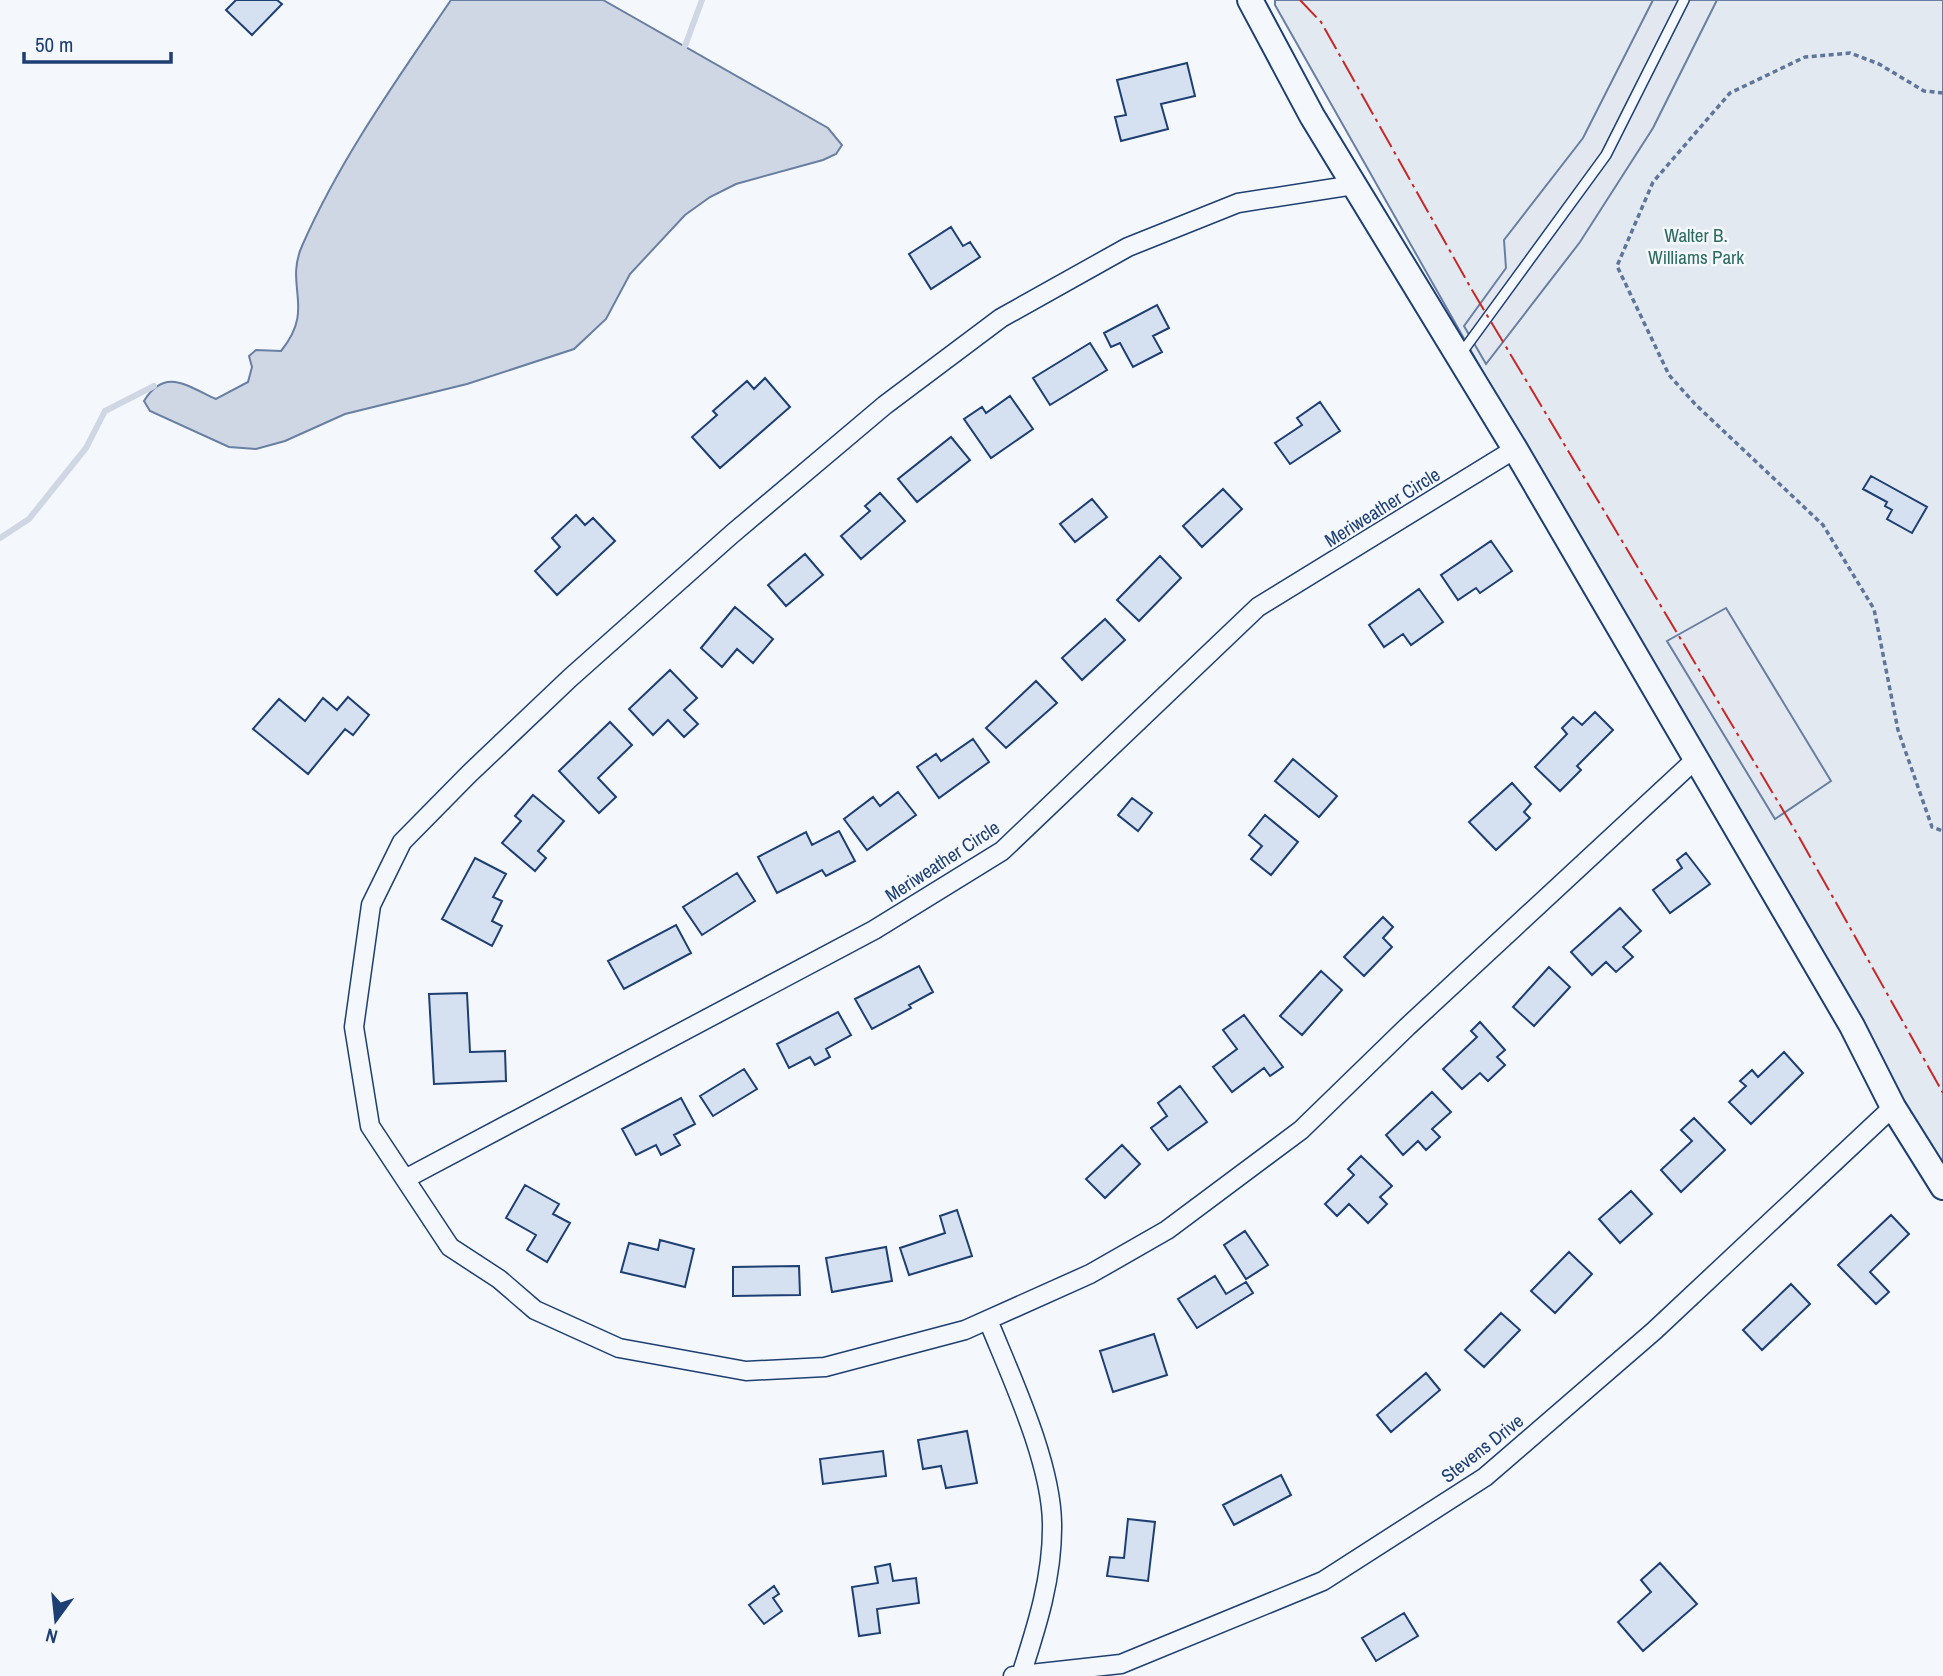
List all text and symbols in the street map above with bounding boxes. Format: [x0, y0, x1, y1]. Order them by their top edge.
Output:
scale bar [24, 21, 172, 65]
text: 50 m [35, 30, 73, 59]
park label: Walter B. Williams Park [1648, 222, 1744, 270]
street label: Meriweather Circle [1319, 461, 1445, 553]
street label: Meriweather Circle [880, 814, 1004, 908]
street label: Stevens Drive [1435, 1408, 1529, 1488]
north arrow [21, 1585, 91, 1655]
text: N [43, 1622, 60, 1650]

